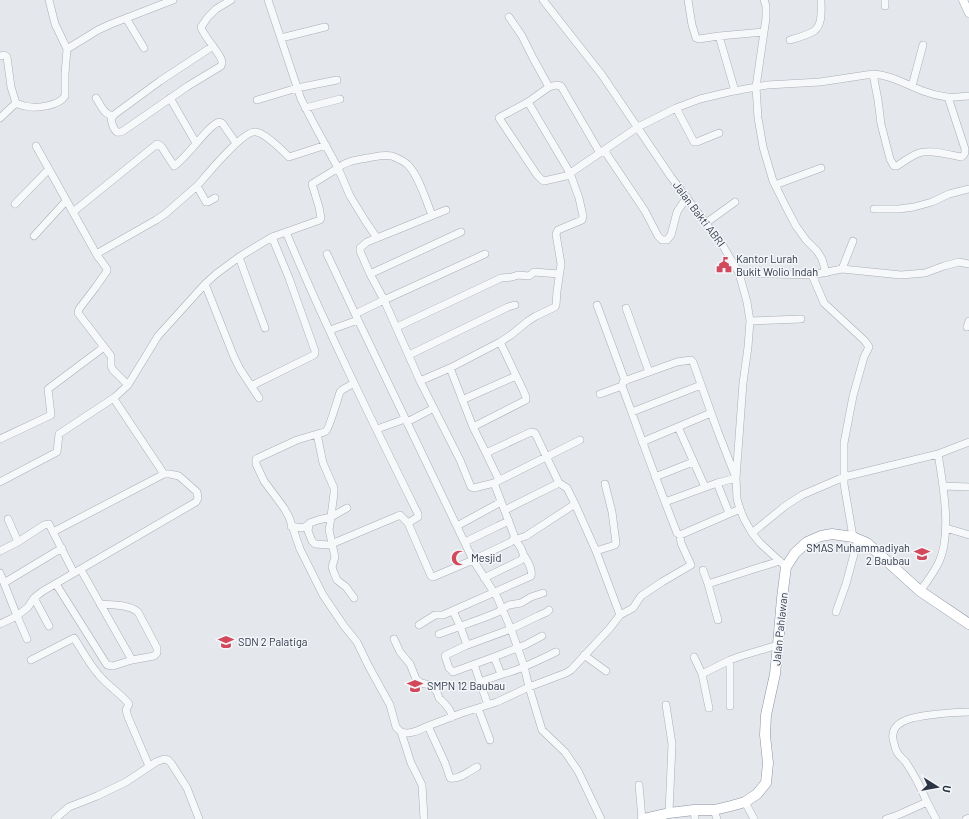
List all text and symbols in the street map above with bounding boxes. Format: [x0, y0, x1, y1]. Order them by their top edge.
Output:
street label: Jalan Bakti ABRI [671, 178, 728, 249]
place label: Kantor Lurah Bukit Wolio Indah [736, 252, 818, 278]
public building icon: Kantor Lurah Bukit Wolio Indah [715, 256, 733, 274]
place label: SMAS Muhammadiyah 2 Baubau [806, 541, 910, 567]
school or university icon: SMAS Muhammadiyah 2 Baubau [913, 545, 931, 563]
mosque icon: Mesjid [450, 549, 468, 567]
place label: Mesjid [471, 551, 501, 564]
street label: Jalan Pahlawan [769, 592, 790, 666]
school or university icon: SDN 2 Palatiga [217, 633, 235, 651]
place label: SDN 2 Palatiga [238, 635, 307, 648]
school or university icon: SMPN 12 Baubau [406, 677, 424, 695]
place label: SMPN 12 Baubau [427, 679, 505, 692]
north arrow [917, 767, 957, 807]
text: U [940, 784, 954, 794]

